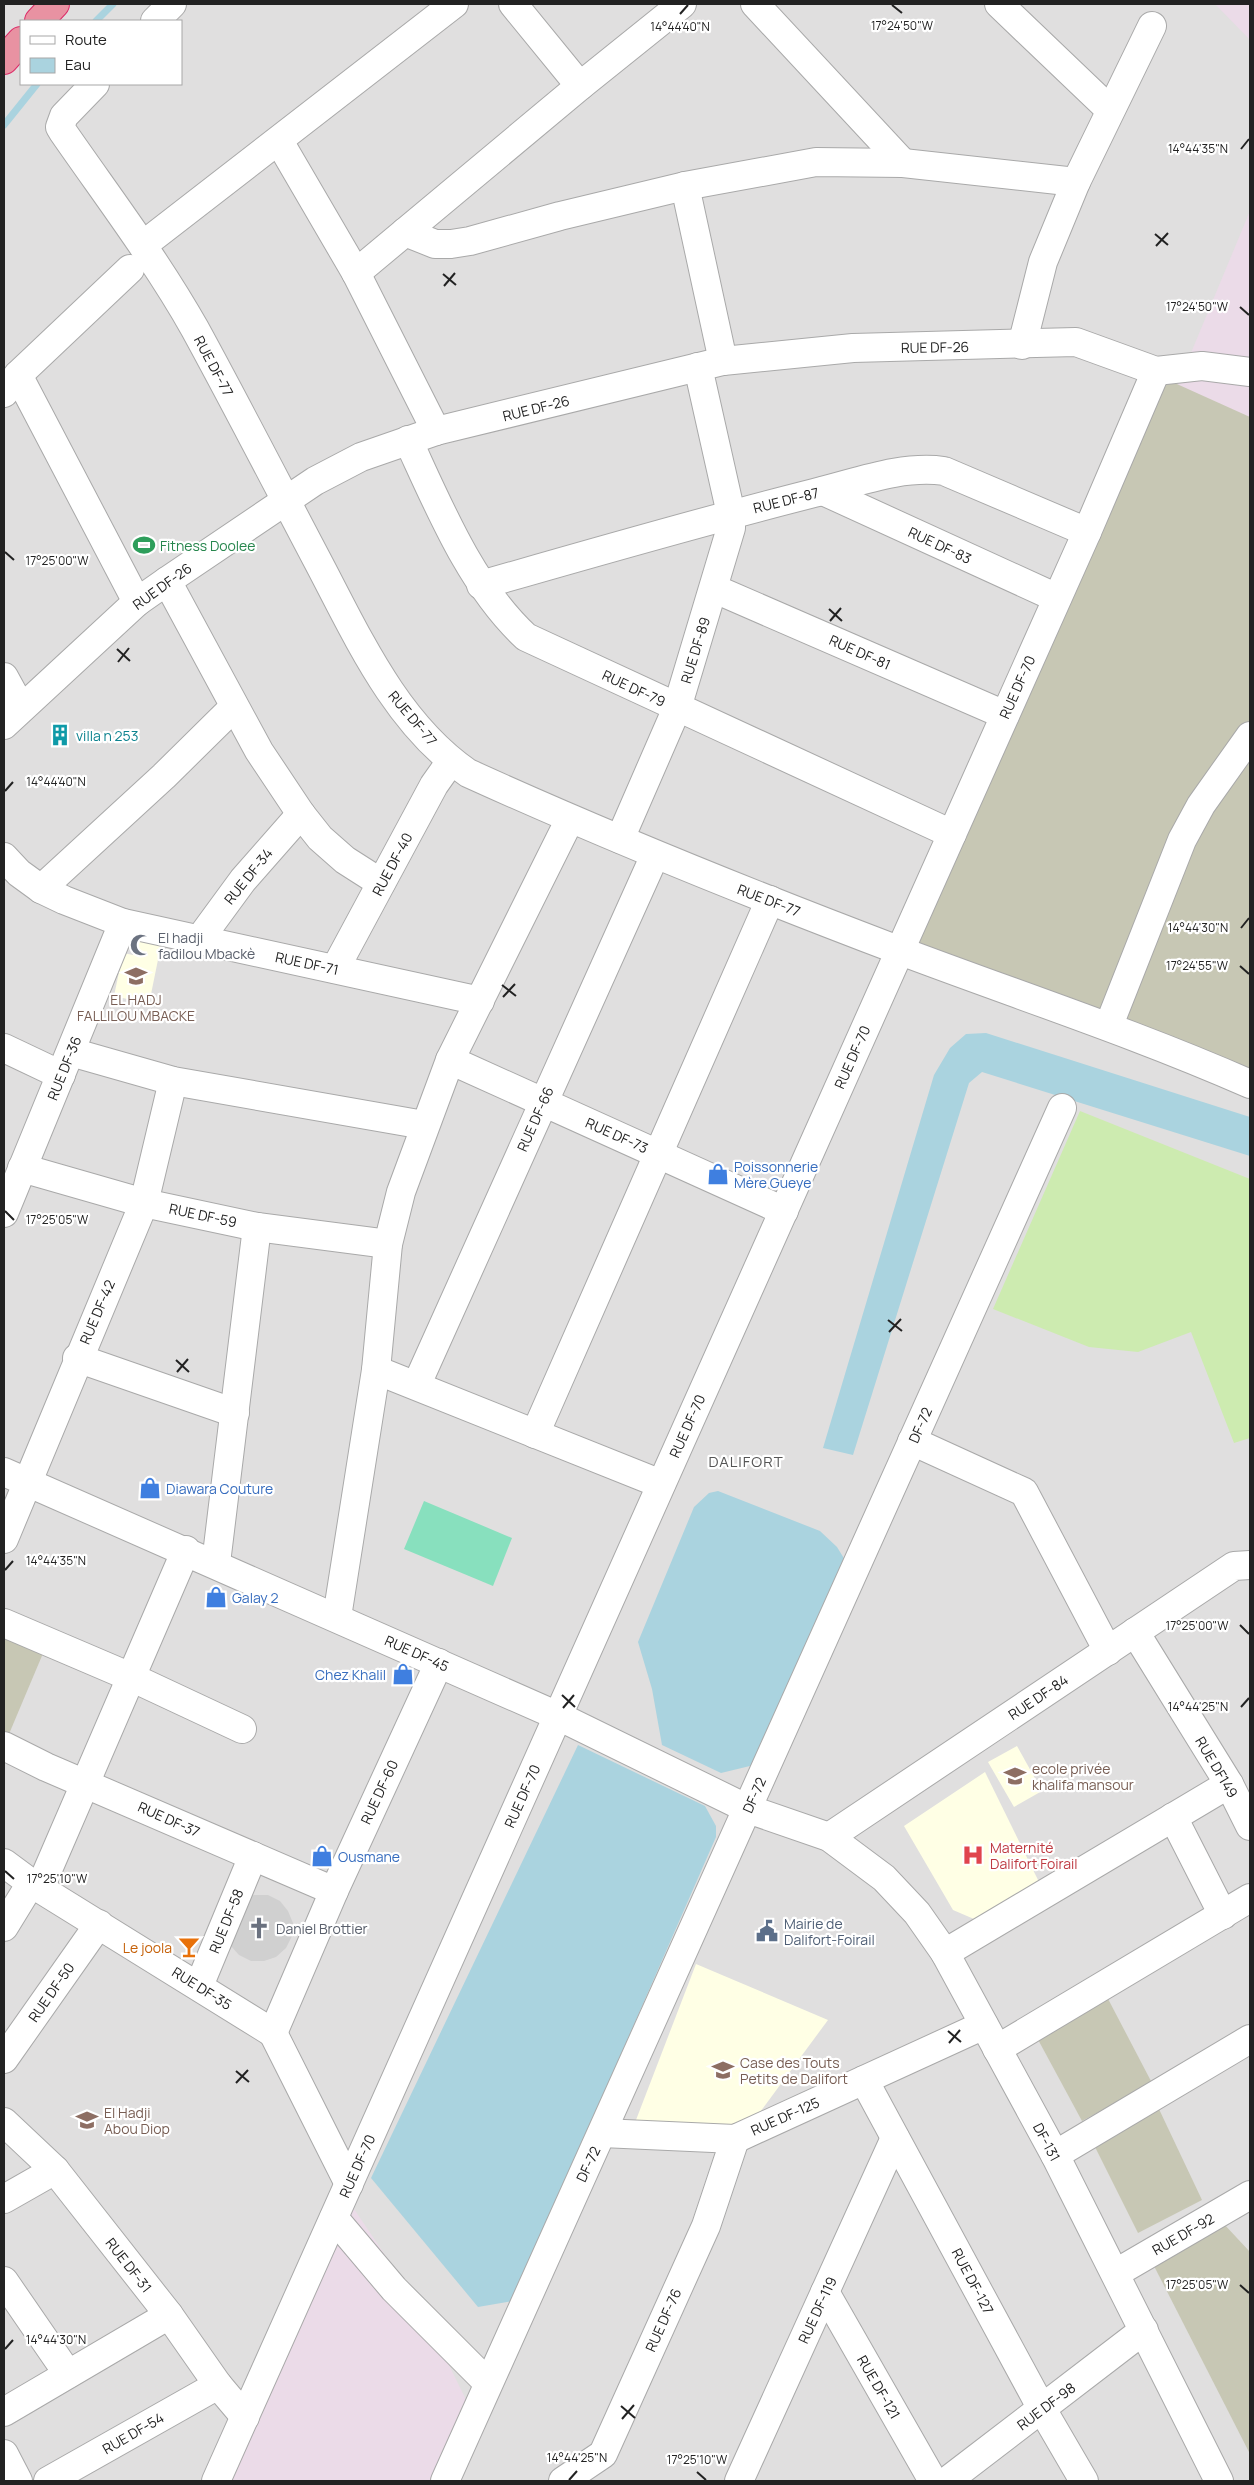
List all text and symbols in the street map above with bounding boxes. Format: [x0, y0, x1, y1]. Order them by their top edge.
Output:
text: 17°24'50"W [871, 17, 934, 34]
text: 14°44'40"N [650, 18, 710, 35]
legend [20, 20, 182, 85]
text: Route [65, 29, 107, 50]
text: Eau [65, 54, 91, 75]
text: 14°44'35"N [1168, 140, 1228, 157]
text: 17°24'50"W [1166, 298, 1229, 315]
street label: RUE DF-77 [190, 332, 238, 400]
street label: RUE DF-26 [901, 337, 969, 357]
street label: RUE DF-26 [500, 391, 572, 425]
street label: RUE DF-87 [751, 483, 821, 517]
street label: RUE DF-83 [905, 522, 975, 568]
sports icon: Fitness Doolee [131, 532, 157, 558]
place label: Fitness Doolee [160, 536, 255, 555]
text: 17°25'00"W [25, 552, 89, 569]
street label: RUE DF-26 [129, 558, 195, 614]
street label: RUE DF-89 [676, 614, 714, 686]
street label: RUE DF-81 [826, 630, 894, 674]
street label: RUE DF-70 [995, 652, 1039, 722]
street label: RUE DF-79 [599, 665, 669, 711]
street label: RUE DF-77 [384, 687, 442, 749]
building icon: villa n 253 [47, 722, 73, 748]
place label: villa n 253 [76, 726, 138, 745]
text: 14°44'40"N [26, 773, 86, 790]
street label: RUE DF-40 [367, 829, 417, 899]
street label: RUE DF-34 [219, 844, 277, 908]
street label: RUE DF-77 [735, 879, 803, 921]
text: 14°44'30"N [1168, 919, 1228, 936]
place label: El hadji fadilou Mbackè [158, 928, 255, 963]
mosque icon: El hadji fadilou Mbackè [128, 932, 154, 958]
street label: RUE DF-71 [274, 947, 340, 979]
text: 17°24'55"W [1166, 957, 1229, 974]
school or university icon: EL HADJ FALLILOU MBACKE [123, 963, 149, 989]
place label: EL HADJ FALLILOU MBACKE [77, 990, 195, 1025]
street label: RUE DF-70 [830, 1022, 874, 1092]
street label: RUE DF-36 [43, 1033, 85, 1103]
street label: RUE DF-66 [512, 1084, 558, 1154]
street label: RUE DF-73 [583, 1113, 651, 1157]
place label: Poissonnerie Mère Gueye [734, 1157, 818, 1192]
shop icon: Poissonnerie Mère Gueye [705, 1161, 731, 1187]
street label: RUE DF-59 [168, 1199, 238, 1231]
text: 17°25'05"W [26, 1211, 89, 1228]
street label: RUE DF-42 [75, 1277, 119, 1347]
street label: RUE DF-70 [665, 1391, 709, 1461]
street label: DF-72 [904, 1404, 936, 1446]
district label: DALIFORT [708, 1451, 784, 1472]
shop icon: Diawara Couture [137, 1475, 163, 1501]
place label: Diawara Couture [166, 1479, 273, 1498]
text: 14°44'35"N [26, 1552, 86, 1569]
shop icon: Galay 2 [203, 1584, 229, 1610]
place label: Galay 2 [232, 1588, 278, 1607]
text: 17°25'00"W [1165, 1617, 1229, 1634]
street label: RUE DF-45 [382, 1630, 452, 1676]
shop icon: Chez Khalil [390, 1661, 416, 1687]
place label: Chez Khalil [315, 1665, 386, 1684]
street label: RUE DF-84 [1004, 1670, 1072, 1724]
text: 14°44'25"N [1168, 1698, 1228, 1715]
street label: RUE DF149 [1191, 1733, 1243, 1801]
street label: RUE DF-60 [356, 1757, 402, 1827]
place label: ecole privée khalifa mansour [1032, 1759, 1134, 1794]
street label: RUE DF-70 [500, 1761, 544, 1831]
school or university icon: ecole privée khalifa mansour [1002, 1763, 1028, 1789]
street label: DF-72 [738, 1774, 770, 1816]
street label: RUE DF-37 [135, 1797, 203, 1841]
place label: Maternité Dalifort Foirail [990, 1838, 1078, 1873]
hospital icon: Maternité Dalifort Foirail [960, 1842, 986, 1868]
shop icon: Ousmane [309, 1843, 335, 1869]
place label: Ousmane [338, 1847, 400, 1866]
text: 17°25'10"W [27, 1870, 88, 1887]
street label: RUE DF-58 [204, 1886, 248, 1956]
place label: Mairie de Dalifort-Foirail [784, 1914, 875, 1949]
church icon: Daniel Brottier [246, 1915, 272, 1941]
public building icon: Mairie de Dalifort-Foirail [754, 1918, 780, 1944]
place label: Daniel Brottier [276, 1919, 368, 1938]
bar icon: Le joola [176, 1934, 202, 1960]
place label: Le joola [123, 1938, 172, 1957]
street label: RUE DF-50 [24, 1959, 78, 2025]
street label: RUE DF-35 [169, 1962, 235, 2014]
place label: Case des Touts Petits de Dalifort [740, 2053, 848, 2088]
school or university icon: Case des Touts Petits de Dalifort [710, 2057, 736, 2083]
street label: RUE DF-125 [748, 2092, 822, 2140]
place label: El Hadji Abou Diop [104, 2103, 170, 2138]
school or university icon: El Hadji Abou Diop [74, 2107, 100, 2133]
street label: DF-131 [1029, 2119, 1065, 2165]
street label: RUE DF-70 [335, 2131, 379, 2201]
street label: DF-72 [571, 2143, 605, 2185]
street label: RUE DF-92 [1149, 2209, 1217, 2259]
street label: RUE DF-31 [102, 2234, 156, 2296]
street label: RUE DF-127 [948, 2245, 998, 2317]
street label: RUE DF-119 [793, 2274, 841, 2346]
text: 17°25'05"W [1166, 2276, 1229, 2293]
street label: RUE DF-76 [641, 2285, 685, 2355]
text: 14°44'30"N [26, 2331, 86, 2348]
street label: RUE DF-121 [853, 2352, 905, 2422]
street label: RUE DF-98 [1013, 2378, 1079, 2434]
street label: RUE DF-54 [99, 2408, 167, 2458]
text: 14°44'25"N [547, 2449, 607, 2466]
text: 17°25'10"W [667, 2451, 728, 2468]

